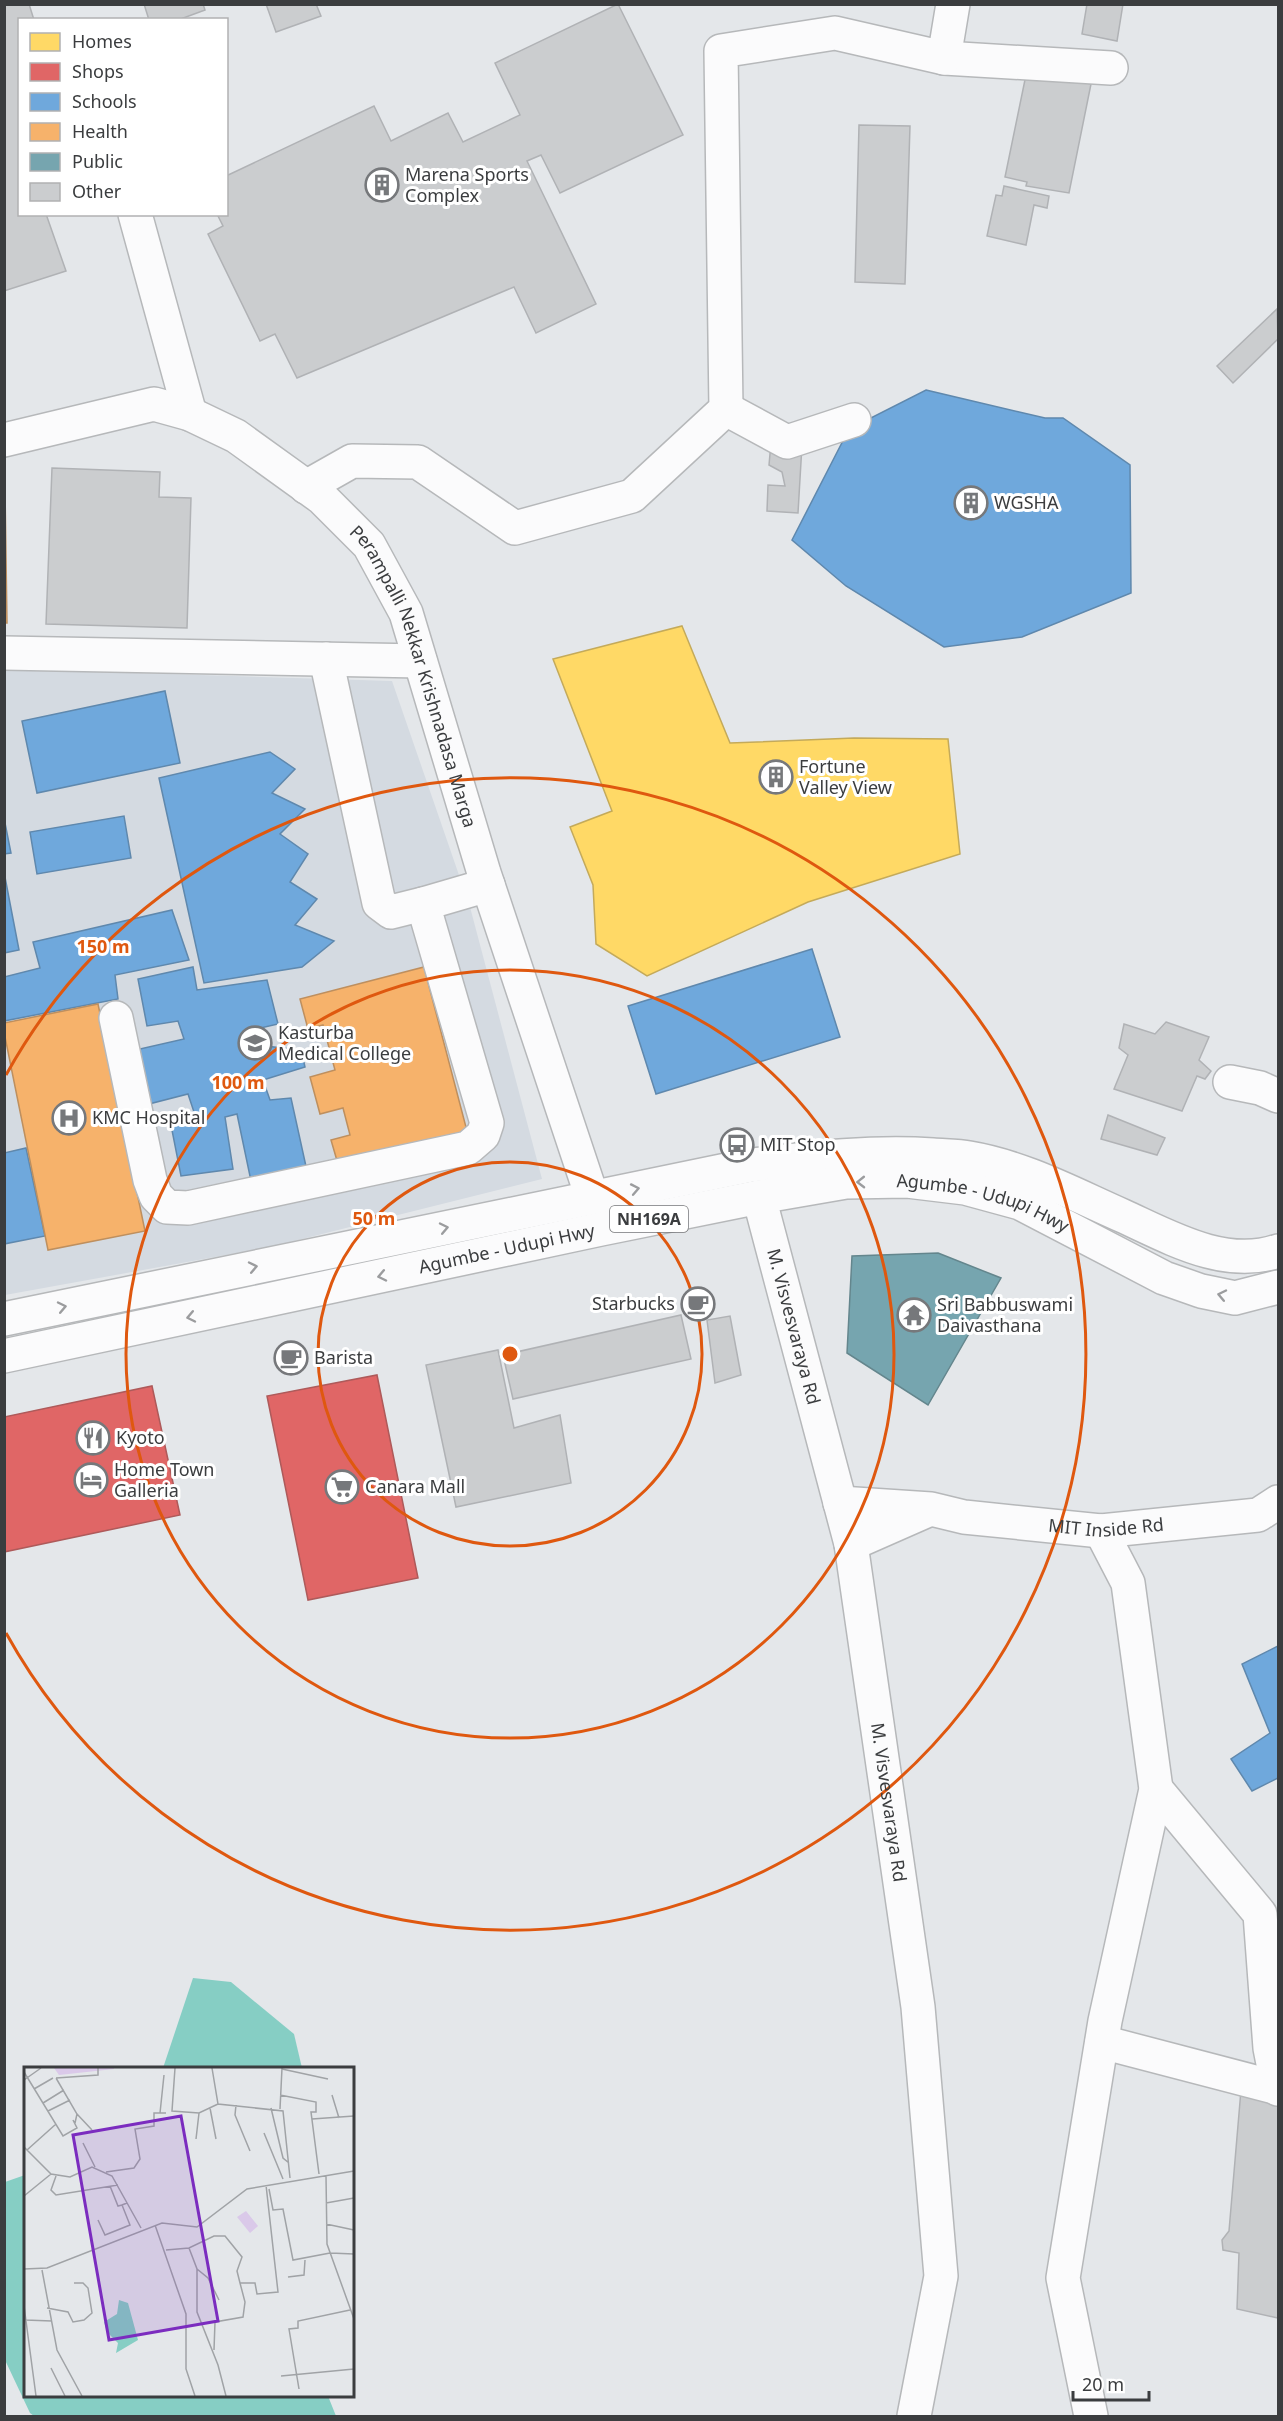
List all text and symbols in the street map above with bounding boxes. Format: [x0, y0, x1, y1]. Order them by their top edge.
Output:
legend [18, 18, 228, 216]
text: Homes [72, 29, 132, 53]
text: Shops [72, 59, 124, 83]
text: Schools [72, 89, 137, 113]
text: Health [72, 119, 128, 143]
text: Public [72, 149, 123, 173]
place label: Marena Sports Complex [405, 162, 529, 207]
building icon: Marena Sports Complex [364, 167, 400, 203]
text: Other [72, 179, 122, 203]
building icon: WGSHA [953, 485, 989, 521]
place label: WGSHA [994, 490, 1059, 514]
street label: Perampalli Nekkar Krishnadasa Marga [345, 519, 483, 830]
place label: Fortune Valley View [799, 754, 892, 799]
building icon: Fortune Valley View [758, 759, 794, 795]
text: 150 m [76, 934, 130, 958]
place label: Kasturba Medical College [278, 1020, 411, 1065]
school or university icon: Kasturba Medical College [237, 1025, 273, 1061]
text: 100 m [211, 1070, 265, 1094]
hospital icon: KMC Hospital [51, 1100, 87, 1136]
place label: KMC Hospital [92, 1105, 205, 1129]
bus stop icon: MIT Stop [719, 1127, 755, 1163]
place label: MIT Stop [760, 1132, 835, 1156]
street label: Agumbe - Udupi Hwy [896, 1168, 1074, 1238]
one-way arrow [857, 1176, 866, 1188]
one-way arrow [629, 1183, 639, 1196]
text: 50 m [353, 1206, 395, 1230]
road number: NH169A [610, 1206, 688, 1232]
street label: Agumbe - Udupi Hwy [416, 1217, 598, 1278]
one-way arrow [438, 1222, 448, 1235]
street label: M. Visvesvaraya Rd [762, 1246, 826, 1407]
one-way arrow [247, 1261, 257, 1274]
one-way arrow [377, 1269, 387, 1282]
cafe icon: Starbucks [680, 1286, 716, 1322]
one-way arrow [1217, 1289, 1227, 1302]
place label: Starbucks [592, 1291, 675, 1315]
place label: Sri Babbuswami Daivasthana [937, 1292, 1073, 1337]
temple icon: Sri Babbuswami Daivasthana [896, 1297, 932, 1333]
one-way arrow [56, 1301, 66, 1314]
one-way arrow [186, 1310, 196, 1323]
cafe icon: Barista [273, 1340, 309, 1376]
centre of rings [500, 1344, 520, 1364]
place label: Barista [314, 1345, 373, 1369]
restaurant icon: Kyoto [75, 1420, 111, 1456]
place label: Kyoto [116, 1425, 165, 1449]
place label: Home Town Galleria [114, 1457, 214, 1502]
hotel icon: Home Town Galleria [73, 1462, 109, 1498]
supermarket icon: Canara Mall [324, 1469, 360, 1505]
place label: Canara Mall [365, 1474, 465, 1498]
street label: MIT Inside Rd [1047, 1512, 1165, 1542]
street label: M. Visvesvaraya Rd [866, 1721, 913, 1883]
inset map [24, 2067, 354, 2397]
scale bar [1073, 2364, 1150, 2402]
text: 20 m [1082, 2372, 1124, 2396]

